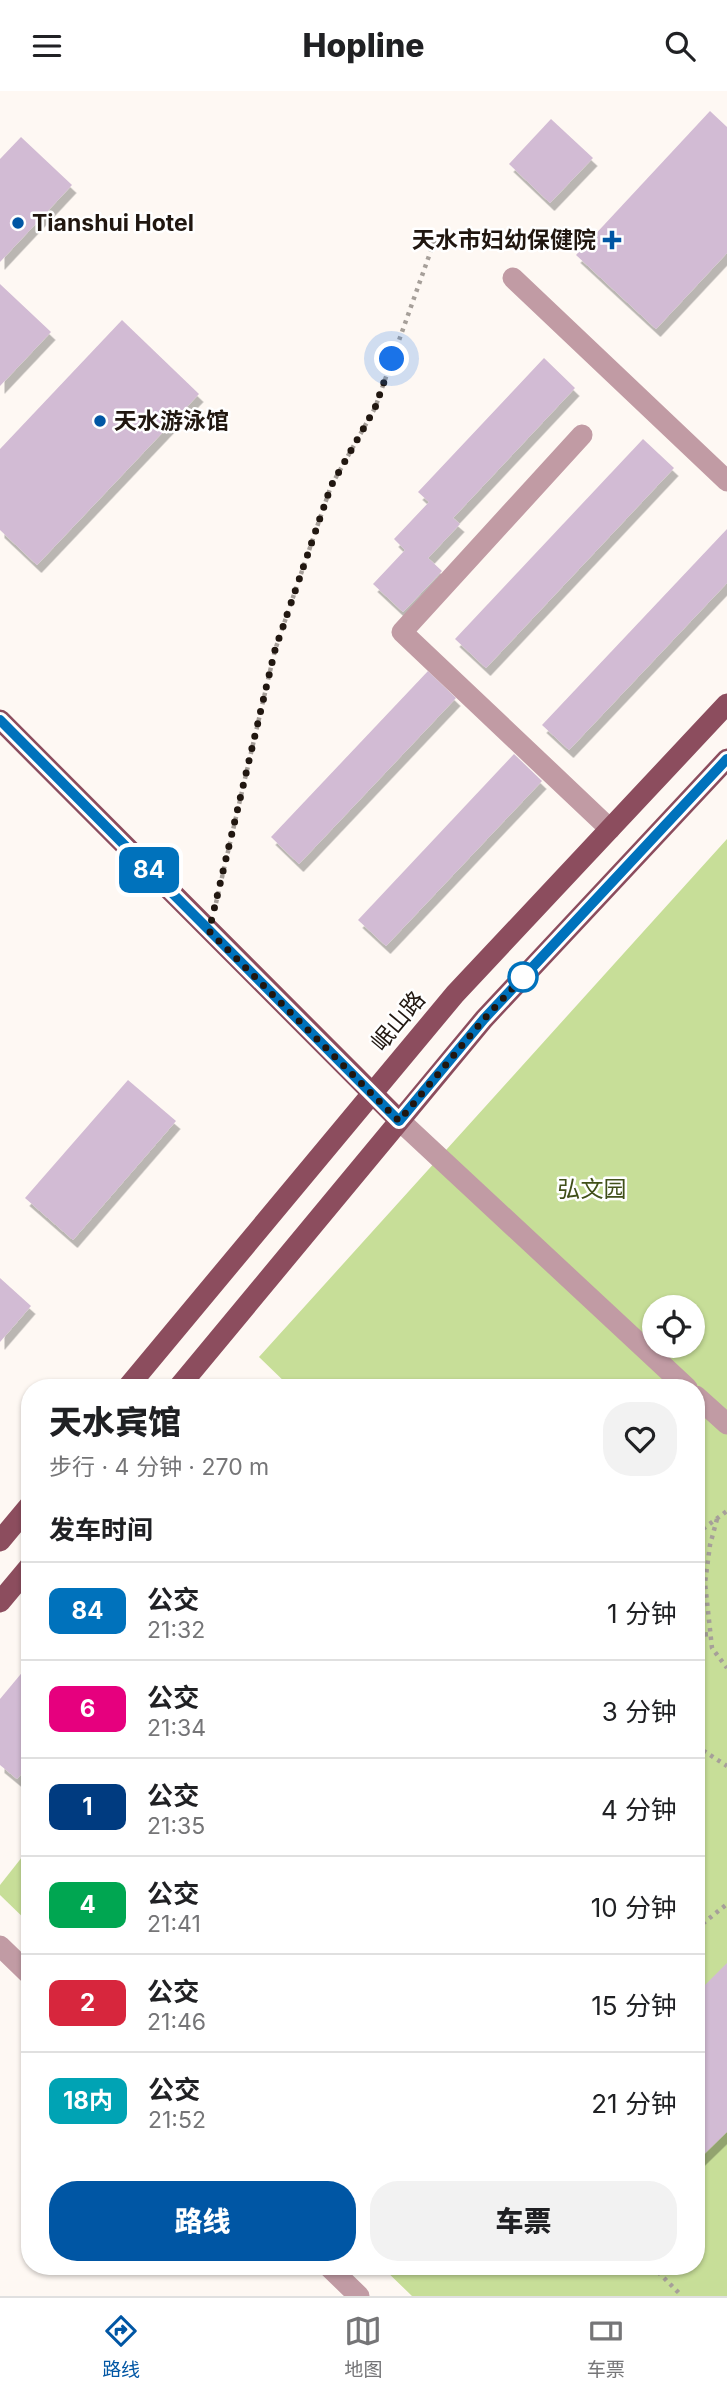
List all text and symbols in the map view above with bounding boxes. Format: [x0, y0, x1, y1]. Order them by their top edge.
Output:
text: Hopline [303, 26, 424, 65]
icon: menu [28, 27, 66, 65]
icon: search [661, 27, 699, 65]
place label: Tianshui Hotel [32, 209, 194, 237]
marker: Tianshui Hotel [10, 215, 26, 231]
place label: 天水市妇幼保健院 [412, 226, 596, 254]
marker: 天水市妇幼保健院 [602, 230, 622, 250]
your location [374, 341, 409, 376]
place label: 天水游泳馆 [114, 407, 229, 435]
marker: 天水游泳馆 [92, 413, 108, 429]
line badge: 84 [118, 847, 180, 893]
text: 84 [133, 855, 165, 884]
unlabelled marker [508, 962, 538, 992]
street label: 岷山路 [365, 986, 431, 1056]
park label: 弘文园 [558, 1175, 627, 1203]
map controls [642, 1295, 705, 1358]
button: locate [642, 1295, 705, 1358]
text: 天水宾馆 [49, 1402, 181, 1442]
button: heart [603, 1402, 677, 1476]
text: 步行 · 4 分钟 · 270 m [49, 1453, 269, 1481]
text: 发车时间 [49, 1514, 153, 1545]
text: 公交 [147, 1584, 199, 1615]
text: 84 [72, 1596, 103, 1625]
text: 1 分钟 [607, 1598, 677, 1629]
text: 21:32 [147, 1616, 205, 1644]
text: 公交 [147, 1682, 199, 1713]
text: 6 [80, 1694, 95, 1723]
text: 3 分钟 [602, 1696, 677, 1727]
text: 21:34 [147, 1714, 206, 1742]
text: 公交 [147, 1780, 199, 1811]
text: 1 [82, 1792, 93, 1821]
text: 4 分钟 [601, 1794, 677, 1825]
text: 21:35 [147, 1812, 205, 1840]
text: 公交 [147, 1878, 199, 1909]
text: 4 [79, 1890, 96, 1919]
text: 10 分钟 [591, 1892, 677, 1923]
text: 21:41 [147, 1910, 201, 1938]
text: 公交 [147, 1976, 199, 2007]
text: 2 [80, 1988, 95, 2017]
text: 15 分钟 [591, 1990, 677, 2021]
text: 21:46 [147, 2008, 206, 2036]
text: 公交 [148, 2074, 200, 2105]
text: 18内 [63, 2086, 113, 2115]
text: 21 分钟 [591, 2088, 677, 2119]
text: 21:52 [148, 2106, 206, 2134]
button: 路线 [49, 2181, 356, 2261]
button: 车票 [370, 2181, 677, 2261]
tab: 路线 [102, 2312, 140, 2381]
tab: 地图 [344, 2312, 383, 2381]
tab: 车票 [587, 2312, 625, 2381]

